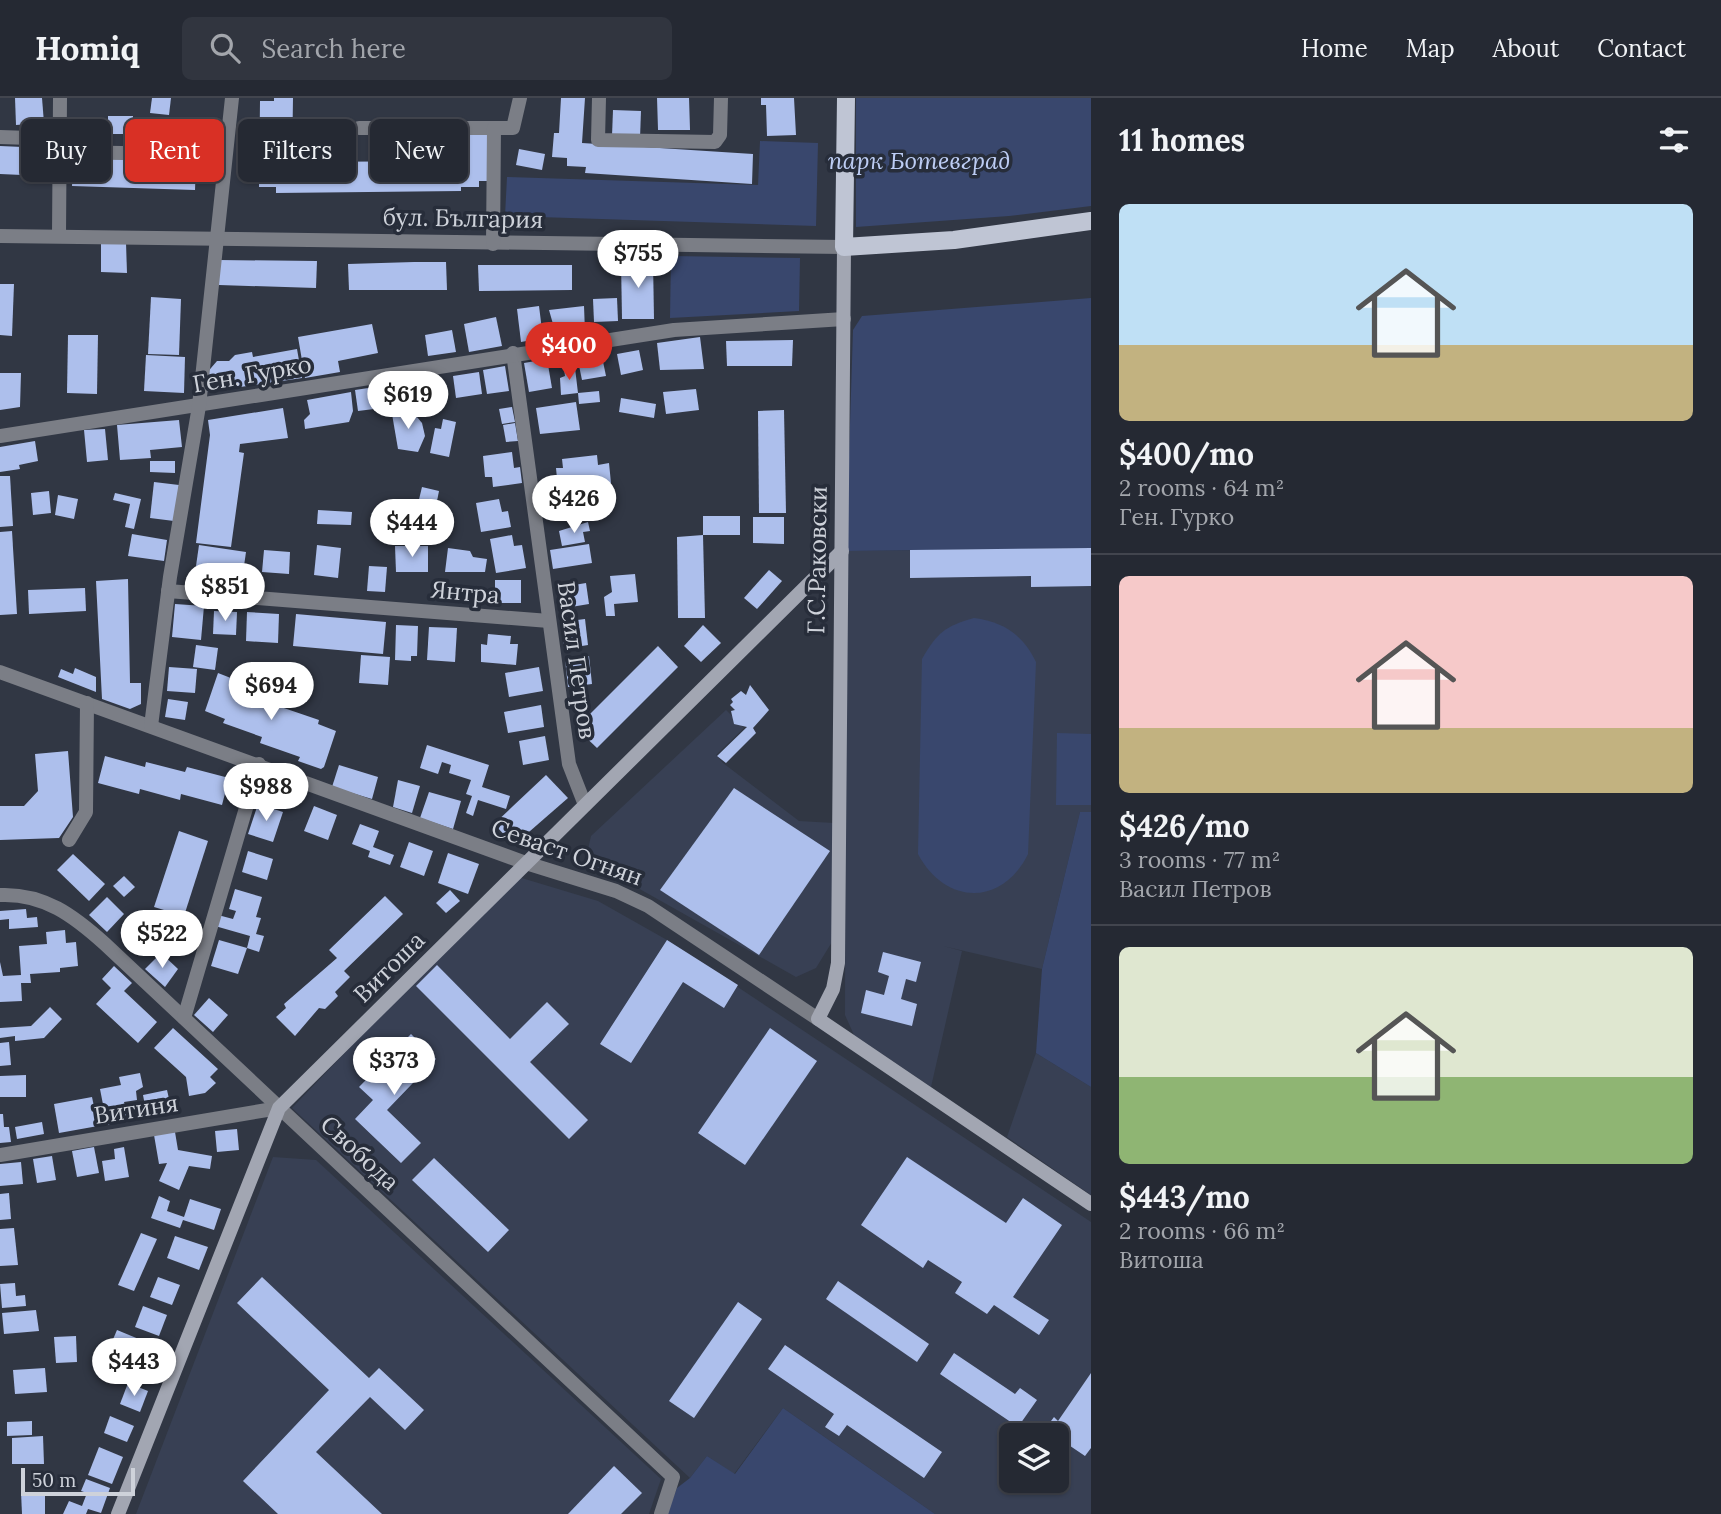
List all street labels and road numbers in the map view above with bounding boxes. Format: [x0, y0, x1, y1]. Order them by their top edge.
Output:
street label: бул. България [383, 201, 543, 235]
street label: Ген. Гурко [190, 348, 314, 400]
street label: Г.С.Раковски [800, 486, 834, 634]
street label: Янтра [429, 574, 501, 610]
street label: Васил Петров [551, 579, 603, 741]
street label: Севаст Огнян [487, 812, 647, 892]
street label: Витоша [347, 925, 431, 1009]
street label: Витиня [92, 1087, 180, 1131]
street label: Свобода [314, 1109, 406, 1197]

